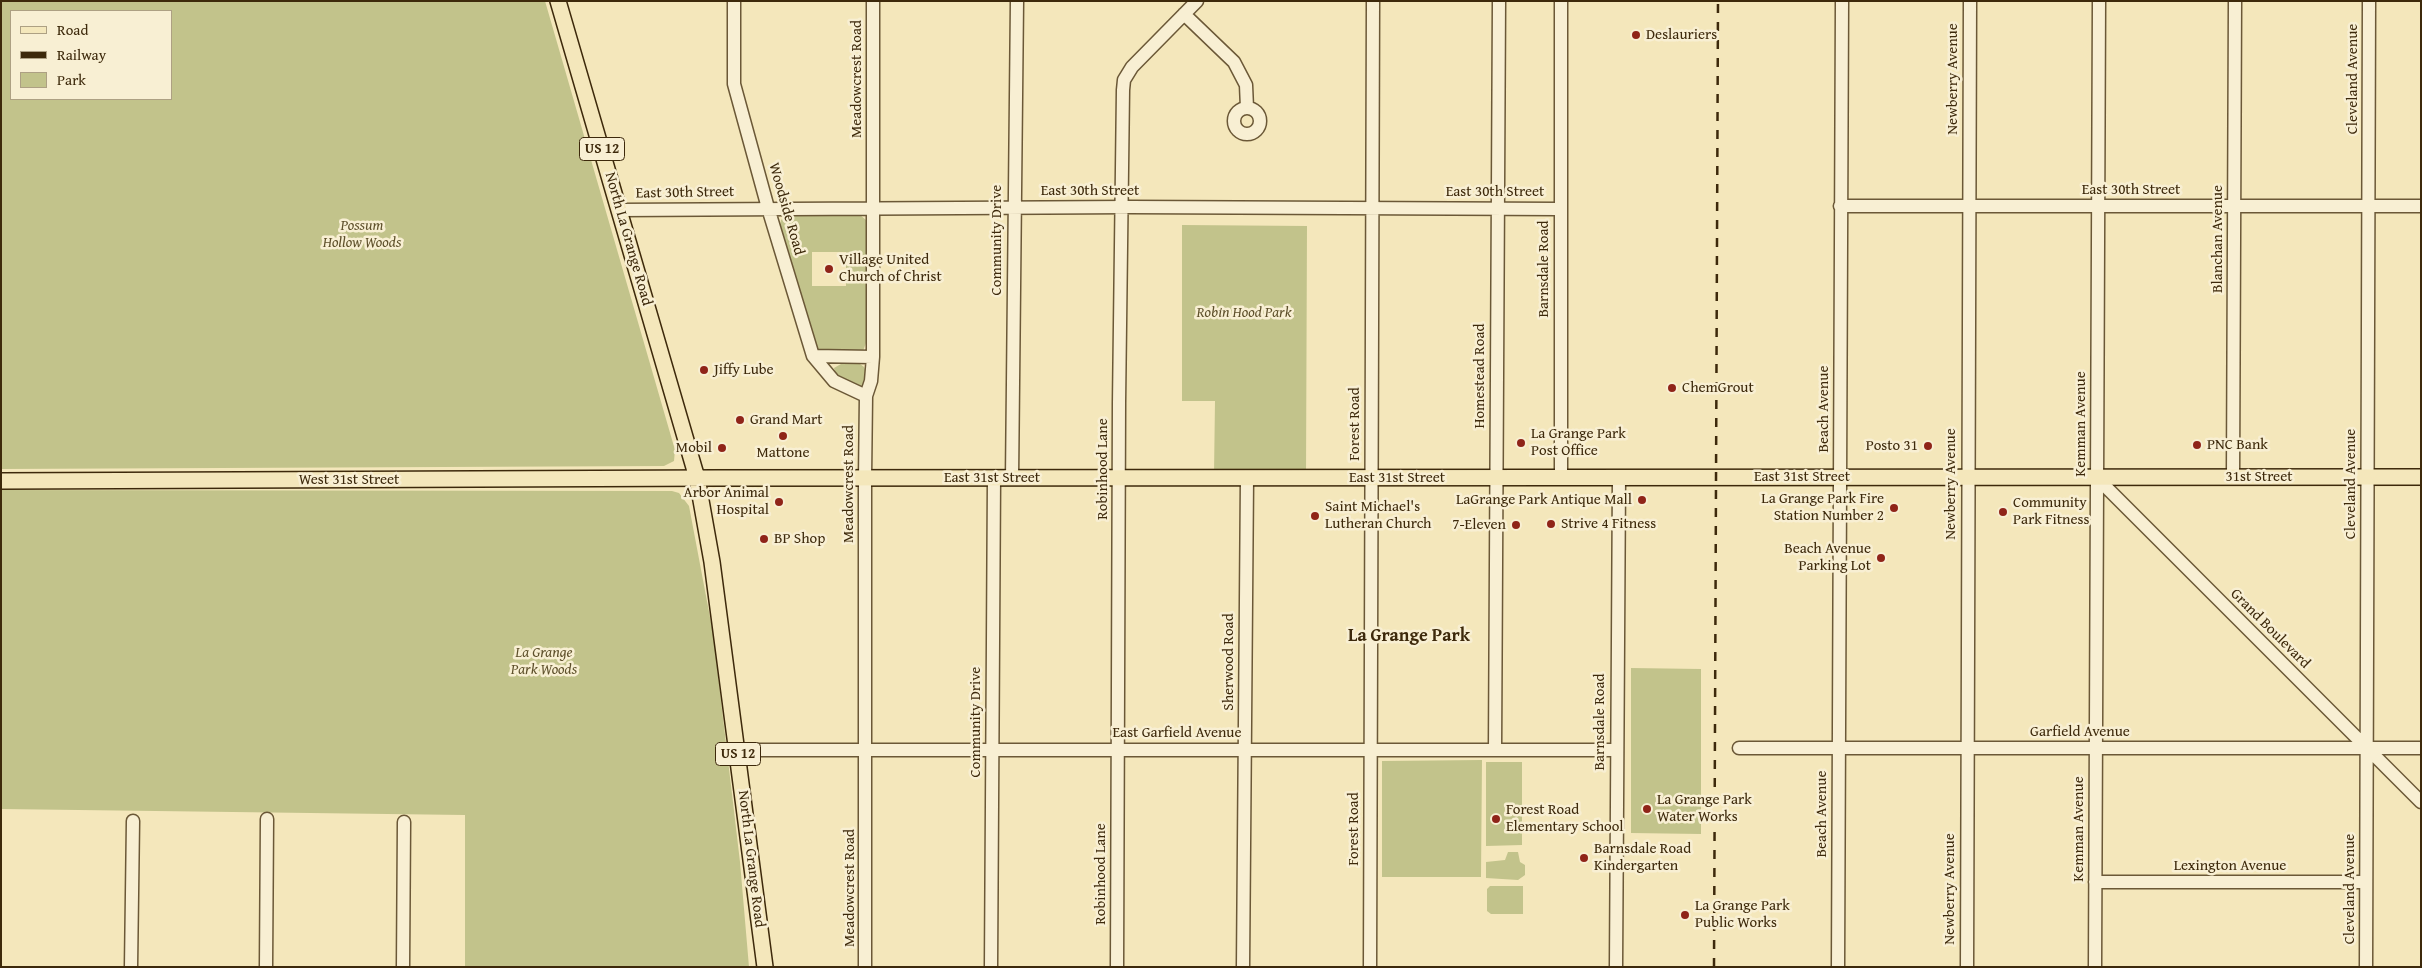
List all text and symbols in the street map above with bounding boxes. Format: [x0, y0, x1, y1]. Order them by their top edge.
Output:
legend [10, 10, 172, 100]
text: Road [57, 19, 88, 40]
street label: Meadowcrest Road [848, 20, 866, 138]
street label: Newberry Avenue [1944, 23, 1962, 135]
street label: Cleveland Avenue [2344, 24, 2362, 134]
place label: Deslauriers [1646, 26, 1717, 44]
marker: Deslauriers [1630, 29, 1642, 41]
text: Railway [57, 44, 106, 65]
text: Park [57, 69, 86, 90]
road number: US 12 [580, 138, 624, 160]
street label: Woodside Road [764, 161, 808, 257]
street label: North La Grange Road [600, 170, 656, 308]
street label: East 30th Street [2082, 181, 2180, 199]
street label: East 30th Street [1041, 182, 1139, 200]
street label: East 30th Street [636, 183, 734, 203]
street label: East 30th Street [1446, 183, 1544, 201]
street label: Community Drive [988, 185, 1006, 295]
street label: Blanchan Avenue [2209, 185, 2227, 293]
park label: Possum Hollow Woods [323, 217, 401, 252]
street label: Barnsdale Road [1535, 220, 1553, 318]
place label: Village United Church of Christ [839, 251, 942, 286]
marker: Village United Church of Christ [823, 263, 835, 275]
park label: Robin Hood Park [1196, 304, 1292, 322]
street label: Homestead Road [1471, 324, 1489, 428]
place label: Jiffy Lube [714, 361, 774, 379]
marker: Jiffy Lube [698, 364, 710, 376]
street label: Beach Avenue [1815, 366, 1833, 452]
street label: Kemman Avenue [2072, 371, 2090, 477]
place label: ChemGrout [1682, 379, 1754, 397]
marker: ChemGrout [1666, 382, 1678, 394]
street label: Forest Road [1346, 387, 1364, 461]
place label: Grand Mart [750, 411, 823, 429]
marker: Grand Mart [734, 414, 746, 426]
street label: Robinhood Lane [1094, 418, 1112, 520]
street label: Meadowcrest Road [840, 425, 858, 543]
place label: La Grange Park Post Office [1531, 425, 1626, 460]
street label: Newberry Avenue [1942, 428, 1960, 540]
street label: Cleveland Avenue [2342, 429, 2360, 539]
marker: Mattone [777, 430, 789, 442]
place label: PNC Bank [2207, 436, 2268, 454]
marker: La Grange Park Post Office [1515, 437, 1527, 449]
place label: Posto 31 [1866, 437, 1918, 455]
place label: Mobil [676, 439, 712, 457]
marker: PNC Bank [2191, 439, 2203, 451]
marker: Posto 31 [1922, 440, 1934, 452]
marker: Mobil [716, 442, 728, 454]
place label: Mattone [756, 444, 810, 462]
street label: East 31st Street [1754, 468, 1850, 486]
street label: 31st Street [2226, 468, 2292, 486]
street label: East 31st Street [944, 469, 1040, 487]
street label: East 31st Street [1349, 469, 1445, 487]
street label: West 31st Street [299, 471, 399, 489]
place label: Arbor Animal Hospital [684, 484, 769, 519]
place label: La Grange Park Fire Station Number 2 [1761, 490, 1884, 525]
place label: LaGrange Park Antique Mall [1456, 491, 1632, 509]
marker: LaGrange Park Antique Mall [1636, 494, 1648, 506]
place label: Community Park Fitness [2013, 494, 2089, 529]
marker: Arbor Animal Hospital [773, 496, 785, 508]
place label: Saint Michael's Lutheran Church [1325, 498, 1432, 533]
marker: La Grange Park Fire Station Number 2 [1888, 502, 1900, 514]
marker: Community Park Fitness [1997, 506, 2009, 518]
marker: Saint Michael's Lutheran Church [1309, 510, 1321, 522]
place label: Strive 4 Fitness [1561, 515, 1656, 533]
place label: 7-Eleven [1452, 516, 1506, 534]
marker: Strive 4 Fitness [1545, 518, 1557, 530]
marker: 7-Eleven [1510, 519, 1522, 531]
place label: BP Shop [774, 530, 825, 548]
marker: BP Shop [758, 533, 770, 545]
place label: Beach Avenue Parking Lot [1784, 540, 1871, 575]
marker: Beach Avenue Parking Lot [1875, 552, 1887, 564]
street label: Grand Boulevard [2226, 585, 2314, 673]
street label: Sherwood Road [1220, 613, 1238, 711]
district label: La Grange Park [1348, 625, 1470, 647]
park label: La Grange Park Woods [511, 644, 577, 679]
street label: Community Drive [967, 667, 985, 777]
street label: Barnsdale Road [1591, 673, 1609, 771]
street label: Garfield Avenue [2030, 723, 2130, 741]
street label: East Garfield Avenue [1112, 724, 1242, 742]
road number: US 12 [716, 742, 760, 766]
street label: Beach Avenue [1813, 771, 1831, 857]
street label: Kemman Avenue [2070, 776, 2088, 882]
street label: North La Grange Road [734, 789, 768, 929]
place label: La Grange Park Water Works [1657, 791, 1752, 826]
street label: Forest Road [1345, 792, 1363, 866]
place label: Forest Road Elementary School [1506, 801, 1624, 836]
marker: La Grange Park Water Works [1641, 803, 1653, 815]
marker: Forest Road Elementary School [1490, 813, 1502, 825]
street label: Robinhood Lane [1092, 823, 1110, 925]
street label: Meadowcrest Road [841, 829, 859, 947]
street label: Newberry Avenue [1941, 833, 1959, 945]
street label: Cleveland Avenue [2341, 834, 2359, 944]
place label: Barnsdale Road Kindergarten [1594, 840, 1691, 875]
marker: Barnsdale Road Kindergarten [1578, 852, 1590, 864]
street label: Lexington Avenue [2174, 857, 2286, 875]
place label: La Grange Park Public Works [1695, 897, 1790, 932]
marker: La Grange Park Public Works [1679, 909, 1691, 921]

